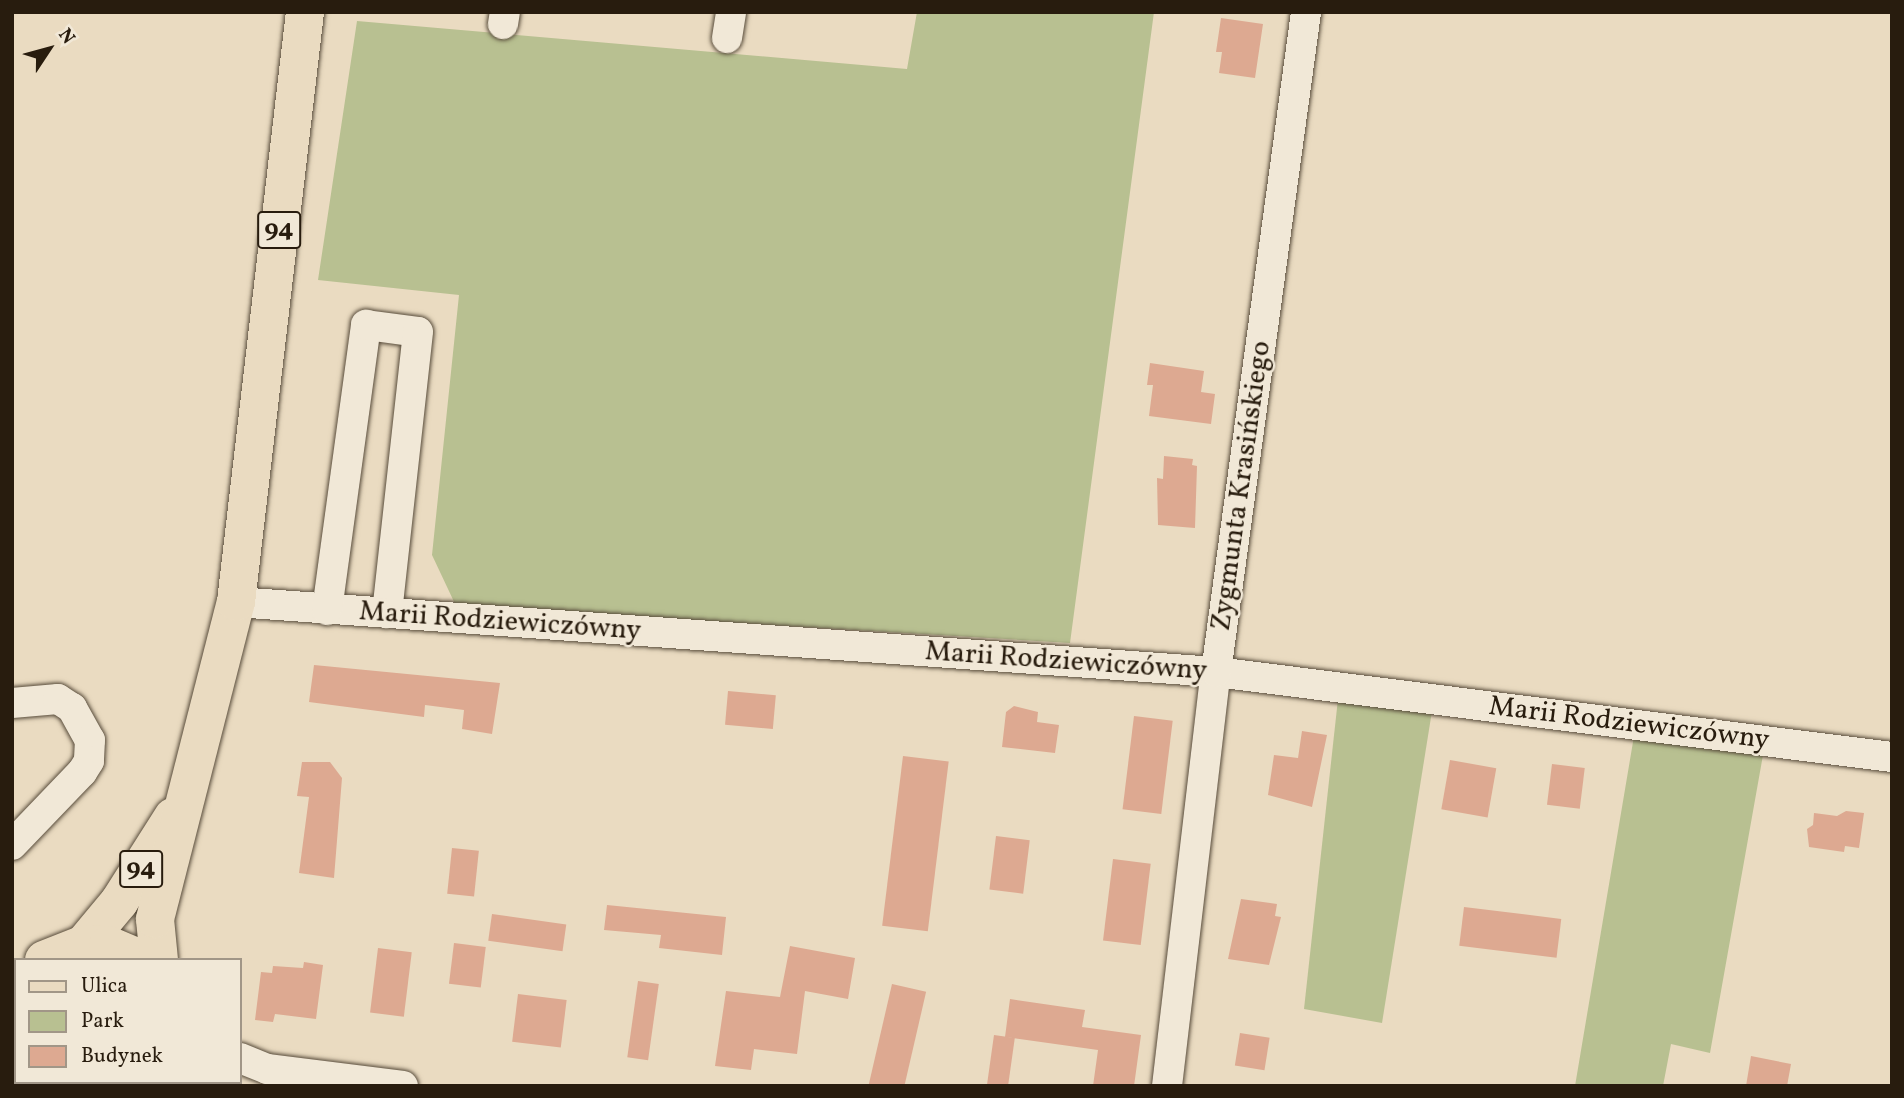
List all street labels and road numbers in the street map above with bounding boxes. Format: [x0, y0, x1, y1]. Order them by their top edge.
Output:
road number: 94 [256, 207, 302, 252]
street label: Zygmunta Krasińskiego [1205, 339, 1279, 633]
street label: Marii Rodziewiczówny [358, 595, 642, 649]
street label: Marii Rodziewiczówny [924, 635, 1208, 689]
street label: Marii Rodziewiczówny [1487, 690, 1771, 758]
road number: 94 [118, 846, 164, 891]

